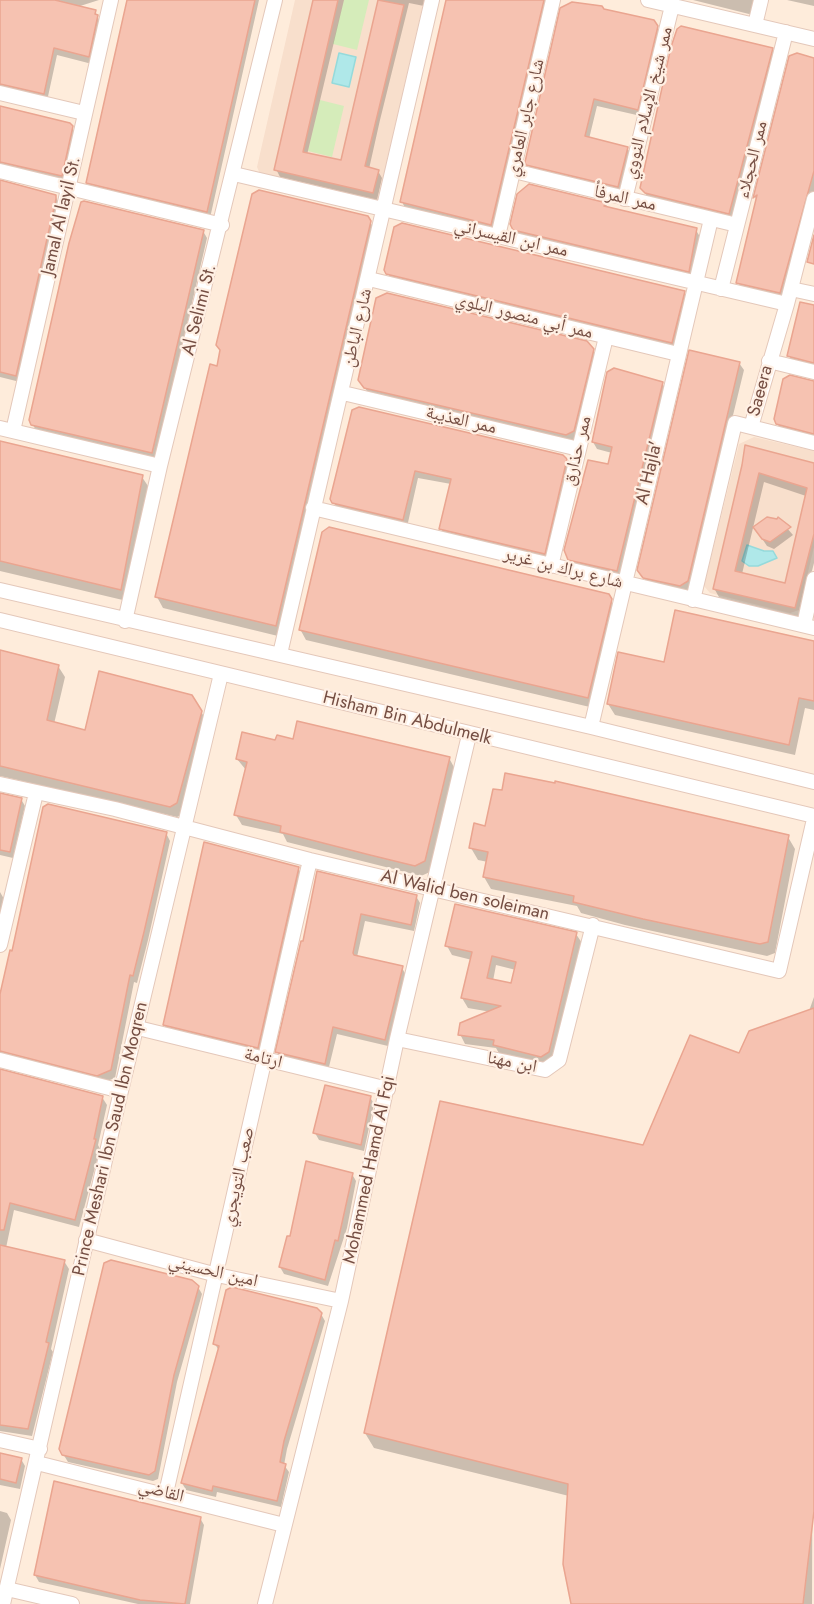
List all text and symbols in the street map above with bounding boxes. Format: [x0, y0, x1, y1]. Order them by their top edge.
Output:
street label: ممر شيخ الإسلام النووي [620, 25, 678, 181]
street label: شارع جابر العامري [502, 57, 550, 179]
street label: ممر الحجلاء [733, 119, 773, 201]
street label: Jamal Al layil St. [38, 155, 86, 277]
street label: ممر المرفأ [592, 181, 658, 217]
street label: ممر ابن القيسراني [452, 215, 570, 263]
street label: Al Selimi St. [178, 262, 222, 358]
street label: شارع الباطن [338, 287, 378, 369]
street label: ممر أبي منصور البلوي [453, 289, 595, 345]
street label: Saeera [744, 363, 778, 419]
street label: ممر العذيبة [424, 402, 498, 440]
street label: ممر حذارق [559, 414, 597, 488]
street label: Al Hajla' [632, 439, 668, 507]
street label: شارع براك بن غرير [501, 544, 625, 594]
street label: Hisham Bin Abdulmelk [320, 688, 494, 750]
street label: Al Walid ben soleiman [379, 866, 551, 926]
street label: Prince Meshari Ibn Saud Ibn Moqren [69, 1000, 153, 1278]
street label: ارتامة [242, 1044, 284, 1074]
street label: ابن مهنا [485, 1048, 539, 1078]
street label: Mohammed Hamd Al Fqi [340, 1074, 400, 1266]
street label: صعب التويجري [218, 1125, 260, 1229]
street label: امين الحسيني [166, 1251, 260, 1293]
street label: القاضي [136, 1476, 186, 1508]

